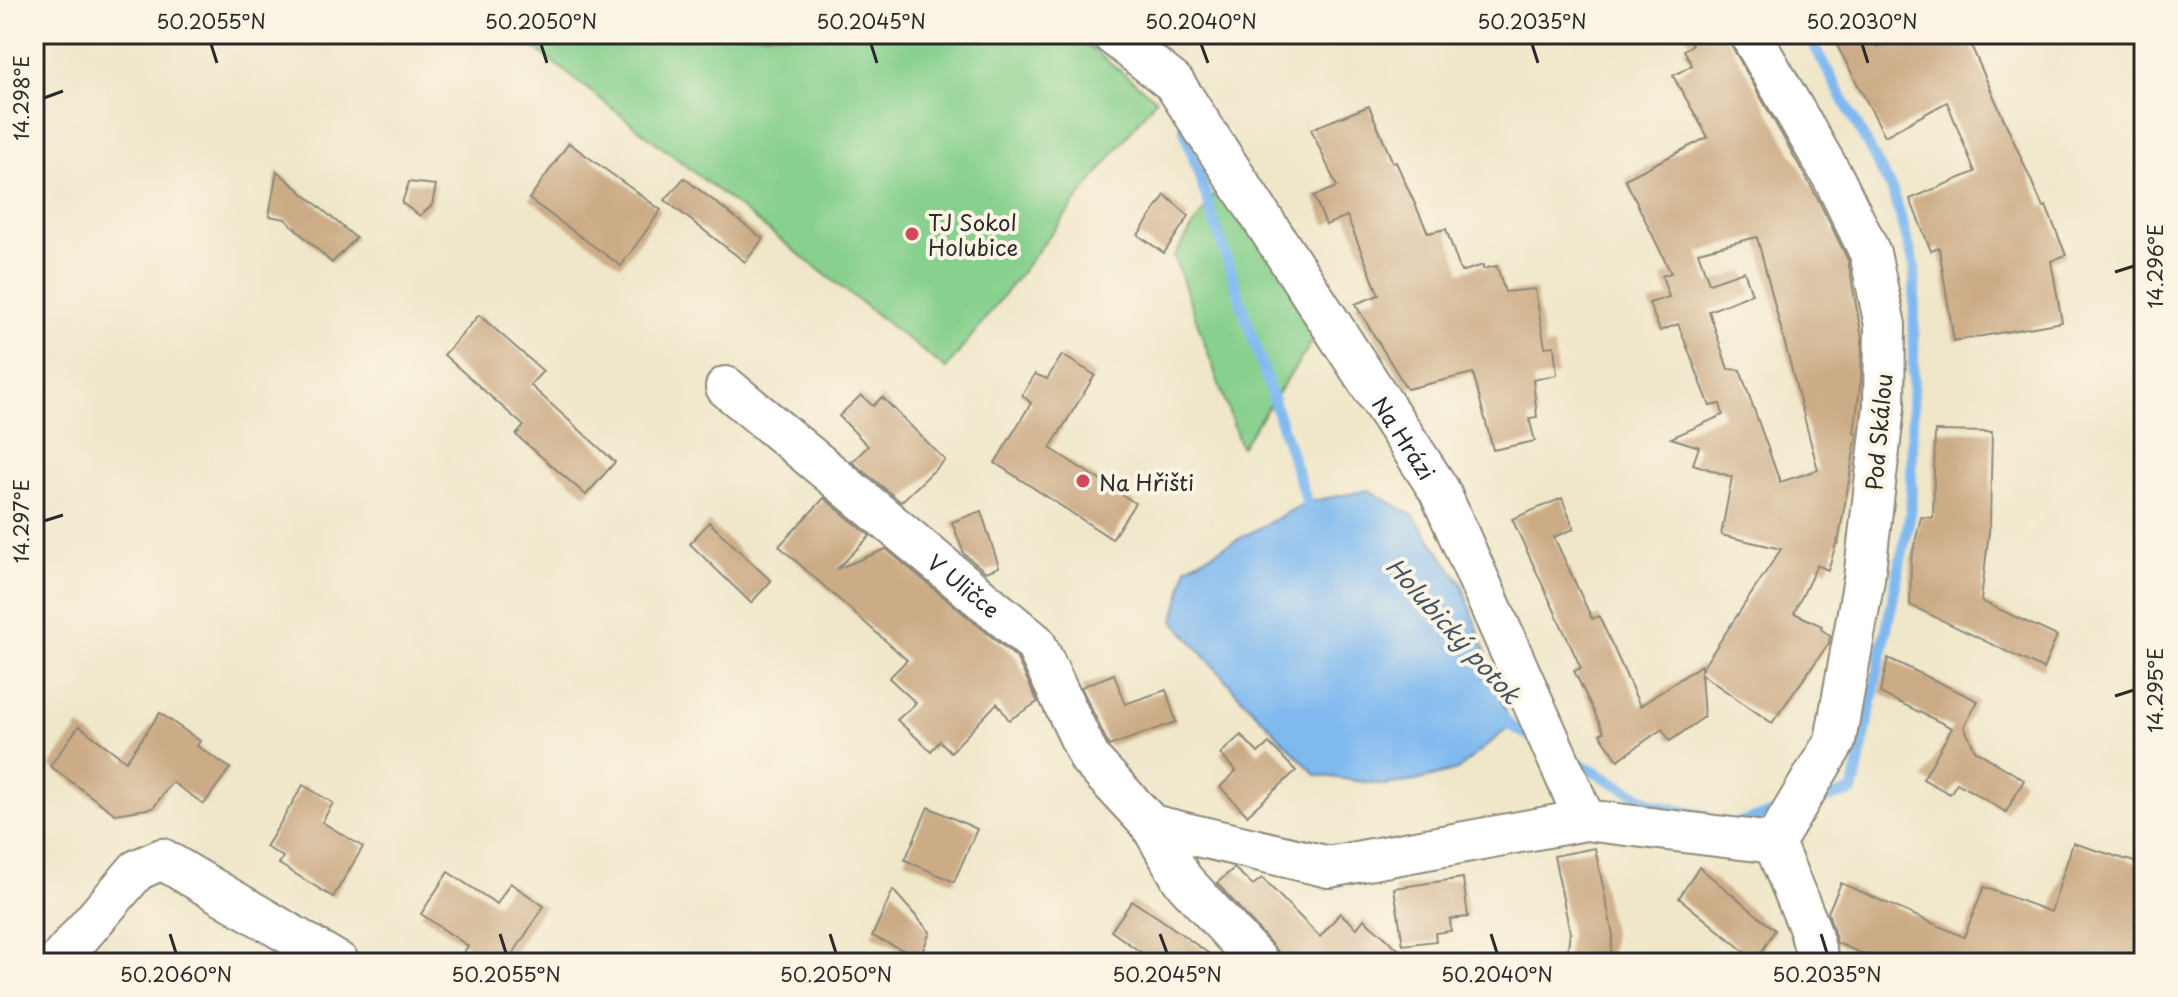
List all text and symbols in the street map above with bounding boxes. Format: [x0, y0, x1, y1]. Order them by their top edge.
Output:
text: 50.2055°N [156, 6, 266, 36]
text: 50.2050°N [485, 6, 597, 36]
text: 50.2045°N [816, 6, 926, 36]
text: 50.2040°N [1145, 6, 1257, 36]
text: 50.2035°N [1477, 6, 1587, 36]
text: 50.2030°N [1806, 6, 1918, 36]
text: 14.298°E [6, 55, 36, 141]
place label: TJ Sokol Holubice [928, 205, 1018, 263]
text: 14.296°E [2140, 224, 2170, 308]
marker: TJ Sokol Holubice [903, 225, 921, 243]
street label: Pod Skálou [1856, 372, 1900, 492]
street label: Na Hrázi [1365, 389, 1444, 486]
place label: Na Hřišti [1099, 465, 1194, 498]
marker: Na Hřišti [1074, 472, 1092, 490]
text: 14.297°E [6, 479, 36, 563]
street label: V Uličce [921, 545, 1008, 625]
water label: Holubický potok [1378, 549, 1530, 712]
text: 14.295°E [2140, 647, 2170, 733]
text: 50.2060°N [120, 959, 232, 989]
text: 50.2055°N [451, 959, 561, 989]
text: 50.2050°N [780, 959, 892, 989]
text: 50.2045°N [1112, 959, 1222, 989]
text: 50.2040°N [1441, 959, 1553, 989]
text: 50.2035°N [1772, 959, 1882, 989]

